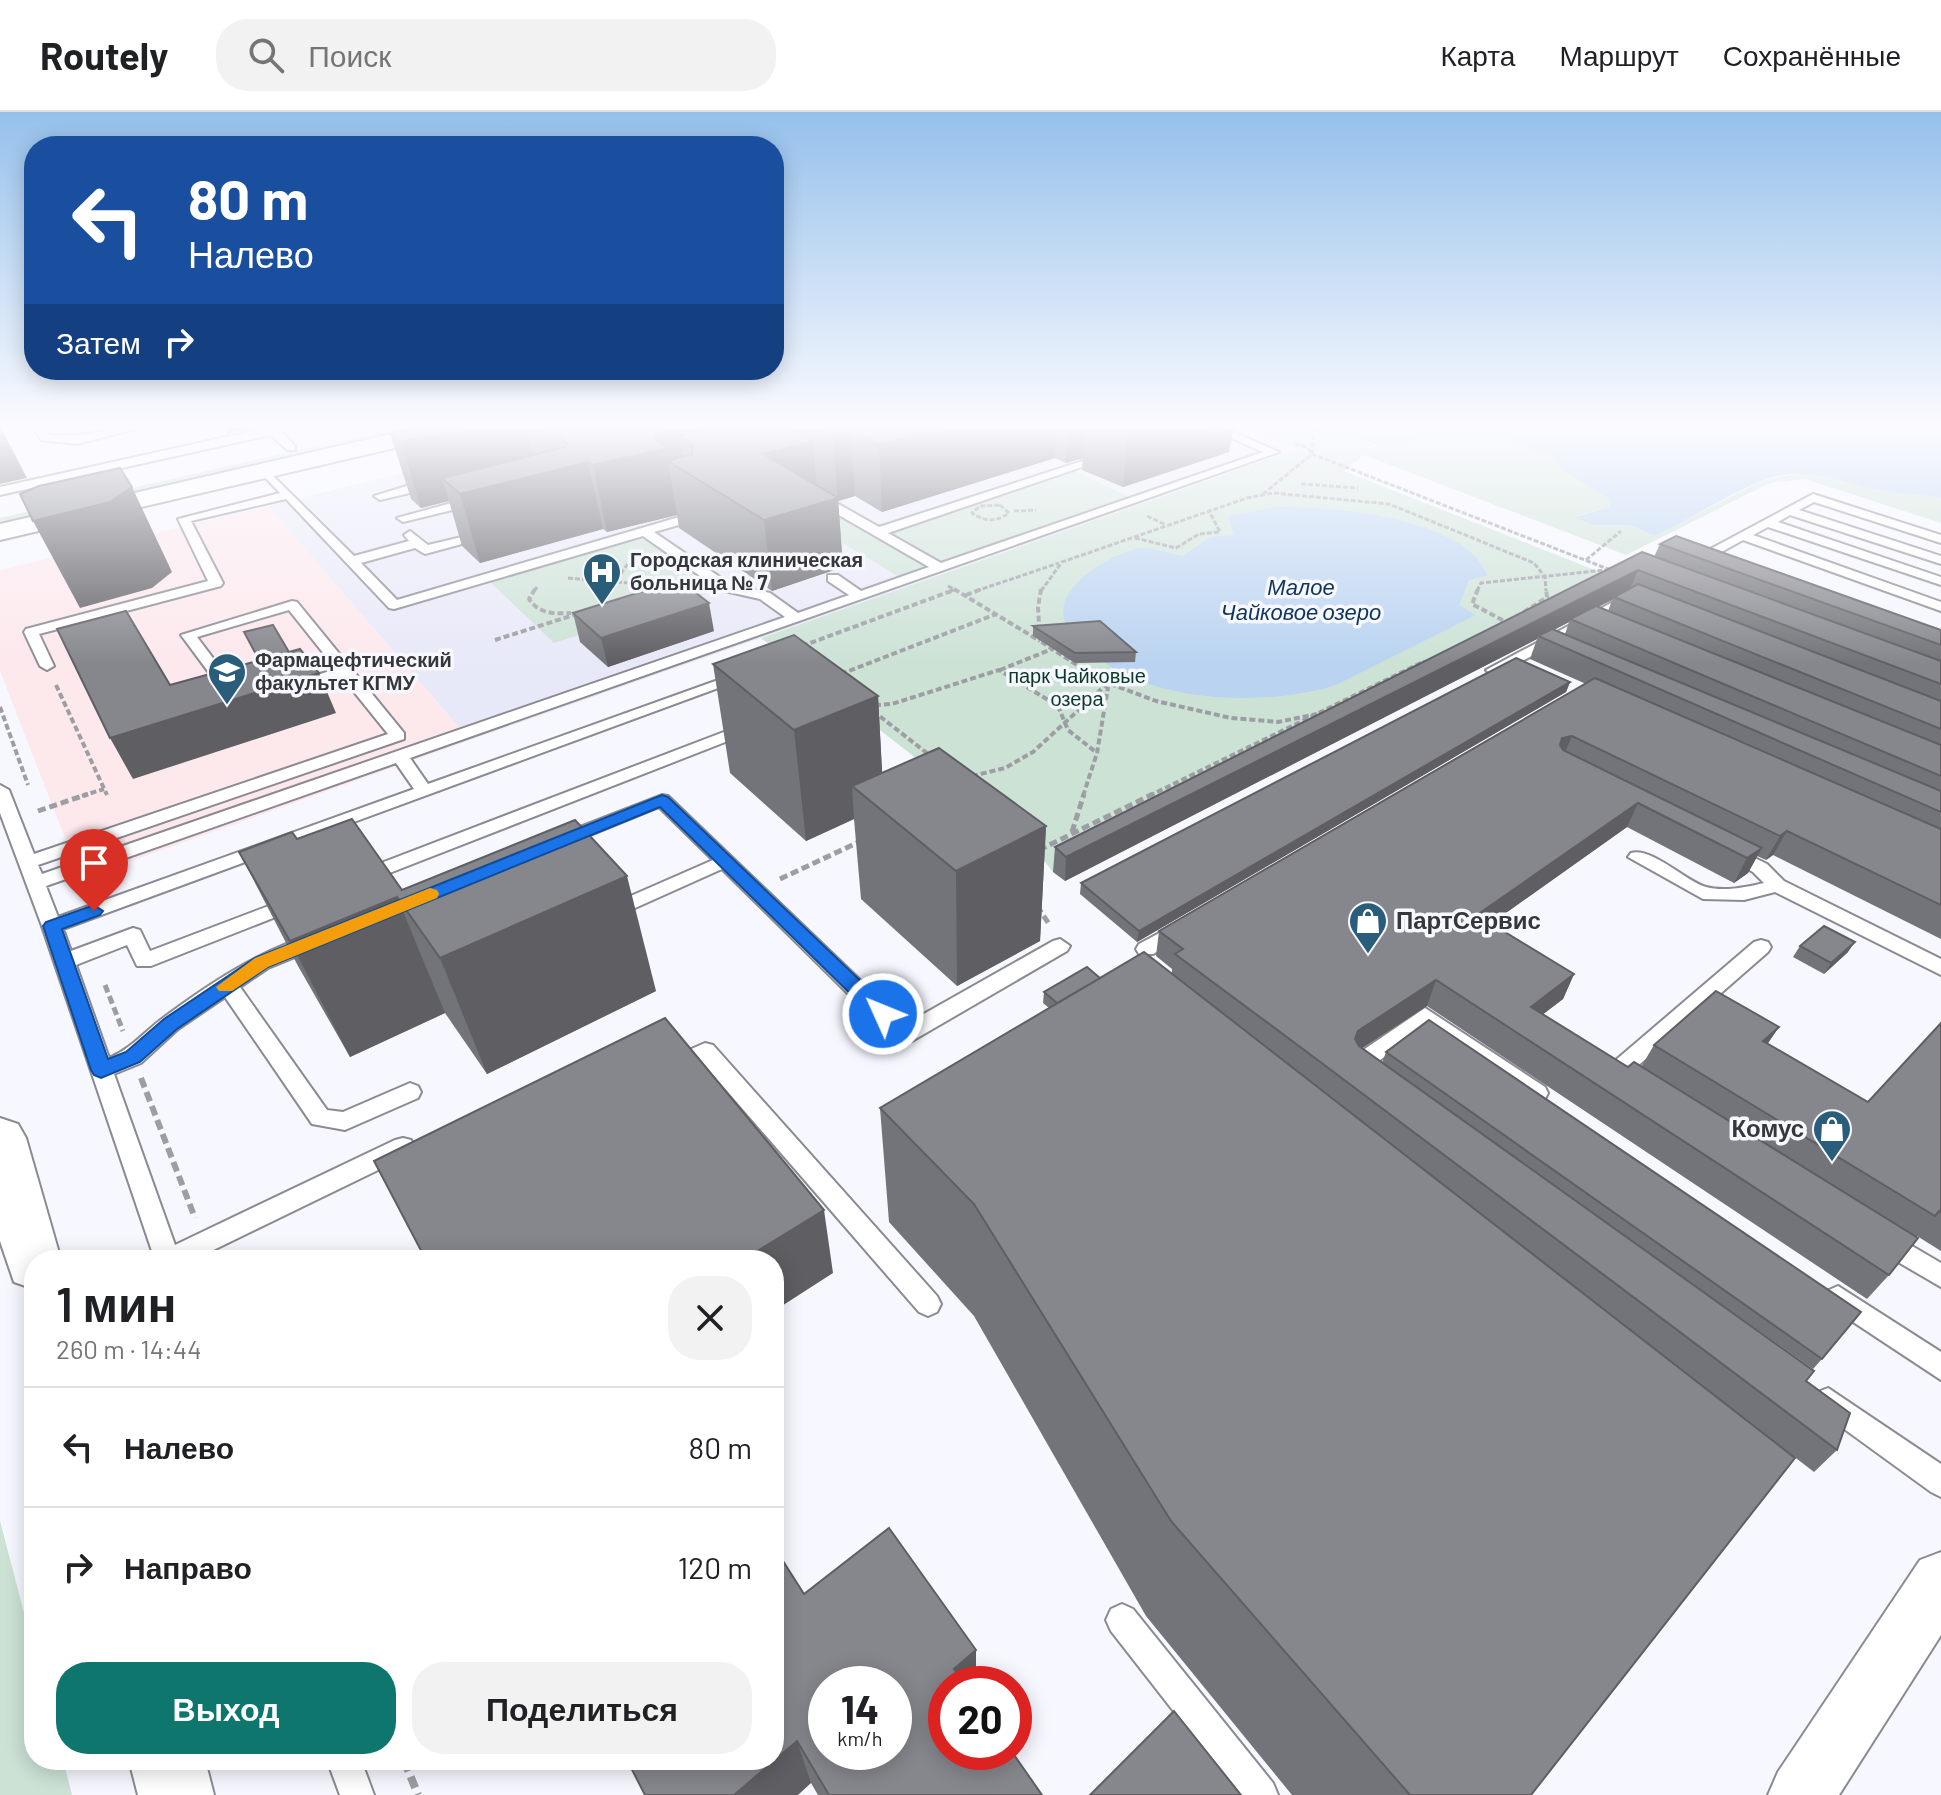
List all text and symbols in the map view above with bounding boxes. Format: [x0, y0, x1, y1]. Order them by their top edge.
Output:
search box [216, 19, 776, 91]
text: Routely [40, 32, 168, 78]
icon: search [244, 33, 288, 77]
text: Поиск [308, 37, 391, 73]
text: Карта [1440, 38, 1515, 72]
text: Маршрут [1559, 38, 1679, 72]
text: Сохранённые [1723, 38, 1901, 72]
text: 80 m [188, 164, 308, 231]
icon: left [56, 168, 160, 272]
text: Налево [188, 232, 314, 275]
icon: right [157, 320, 201, 364]
text: Затем [56, 324, 141, 360]
place label: Городская клиническая больница № 7 [630, 547, 863, 594]
hospital icon: Городская клиническая больница № 7 [581, 551, 623, 606]
water label: Малое Чайковое озеро [1221, 573, 1381, 625]
place label: Фармацефтический факультет КГМУ [255, 647, 452, 694]
school or university icon: Фармацефтический факультет КГМУ [206, 651, 248, 706]
park label: парк Чайковые озера [1008, 663, 1146, 710]
pin [60, 829, 128, 911]
icon: arrive [72, 841, 116, 885]
shop icon: ПартСервис [1347, 900, 1389, 955]
place label: ПартСервис [1396, 905, 1541, 934]
position arrow [841, 972, 925, 1056]
shop icon: Комус [1811, 1108, 1853, 1163]
place label: Комус [1731, 1113, 1804, 1142]
text: 1 мин [56, 1274, 177, 1332]
button: close [668, 1276, 752, 1360]
text: 260 m · 14:44 [56, 1333, 201, 1364]
icon: left [56, 1425, 100, 1469]
text: Налево [124, 1429, 234, 1465]
text: 80 m [689, 1429, 752, 1465]
icon: right [56, 1545, 100, 1589]
text: Направо [124, 1549, 252, 1585]
text: 120 m [678, 1549, 752, 1585]
button: Выход [56, 1662, 396, 1754]
button: Поделиться [412, 1662, 752, 1754]
speed limit sign: 20 [928, 1666, 1032, 1770]
text: 14 [841, 1684, 879, 1732]
text: km/h [837, 1726, 883, 1750]

